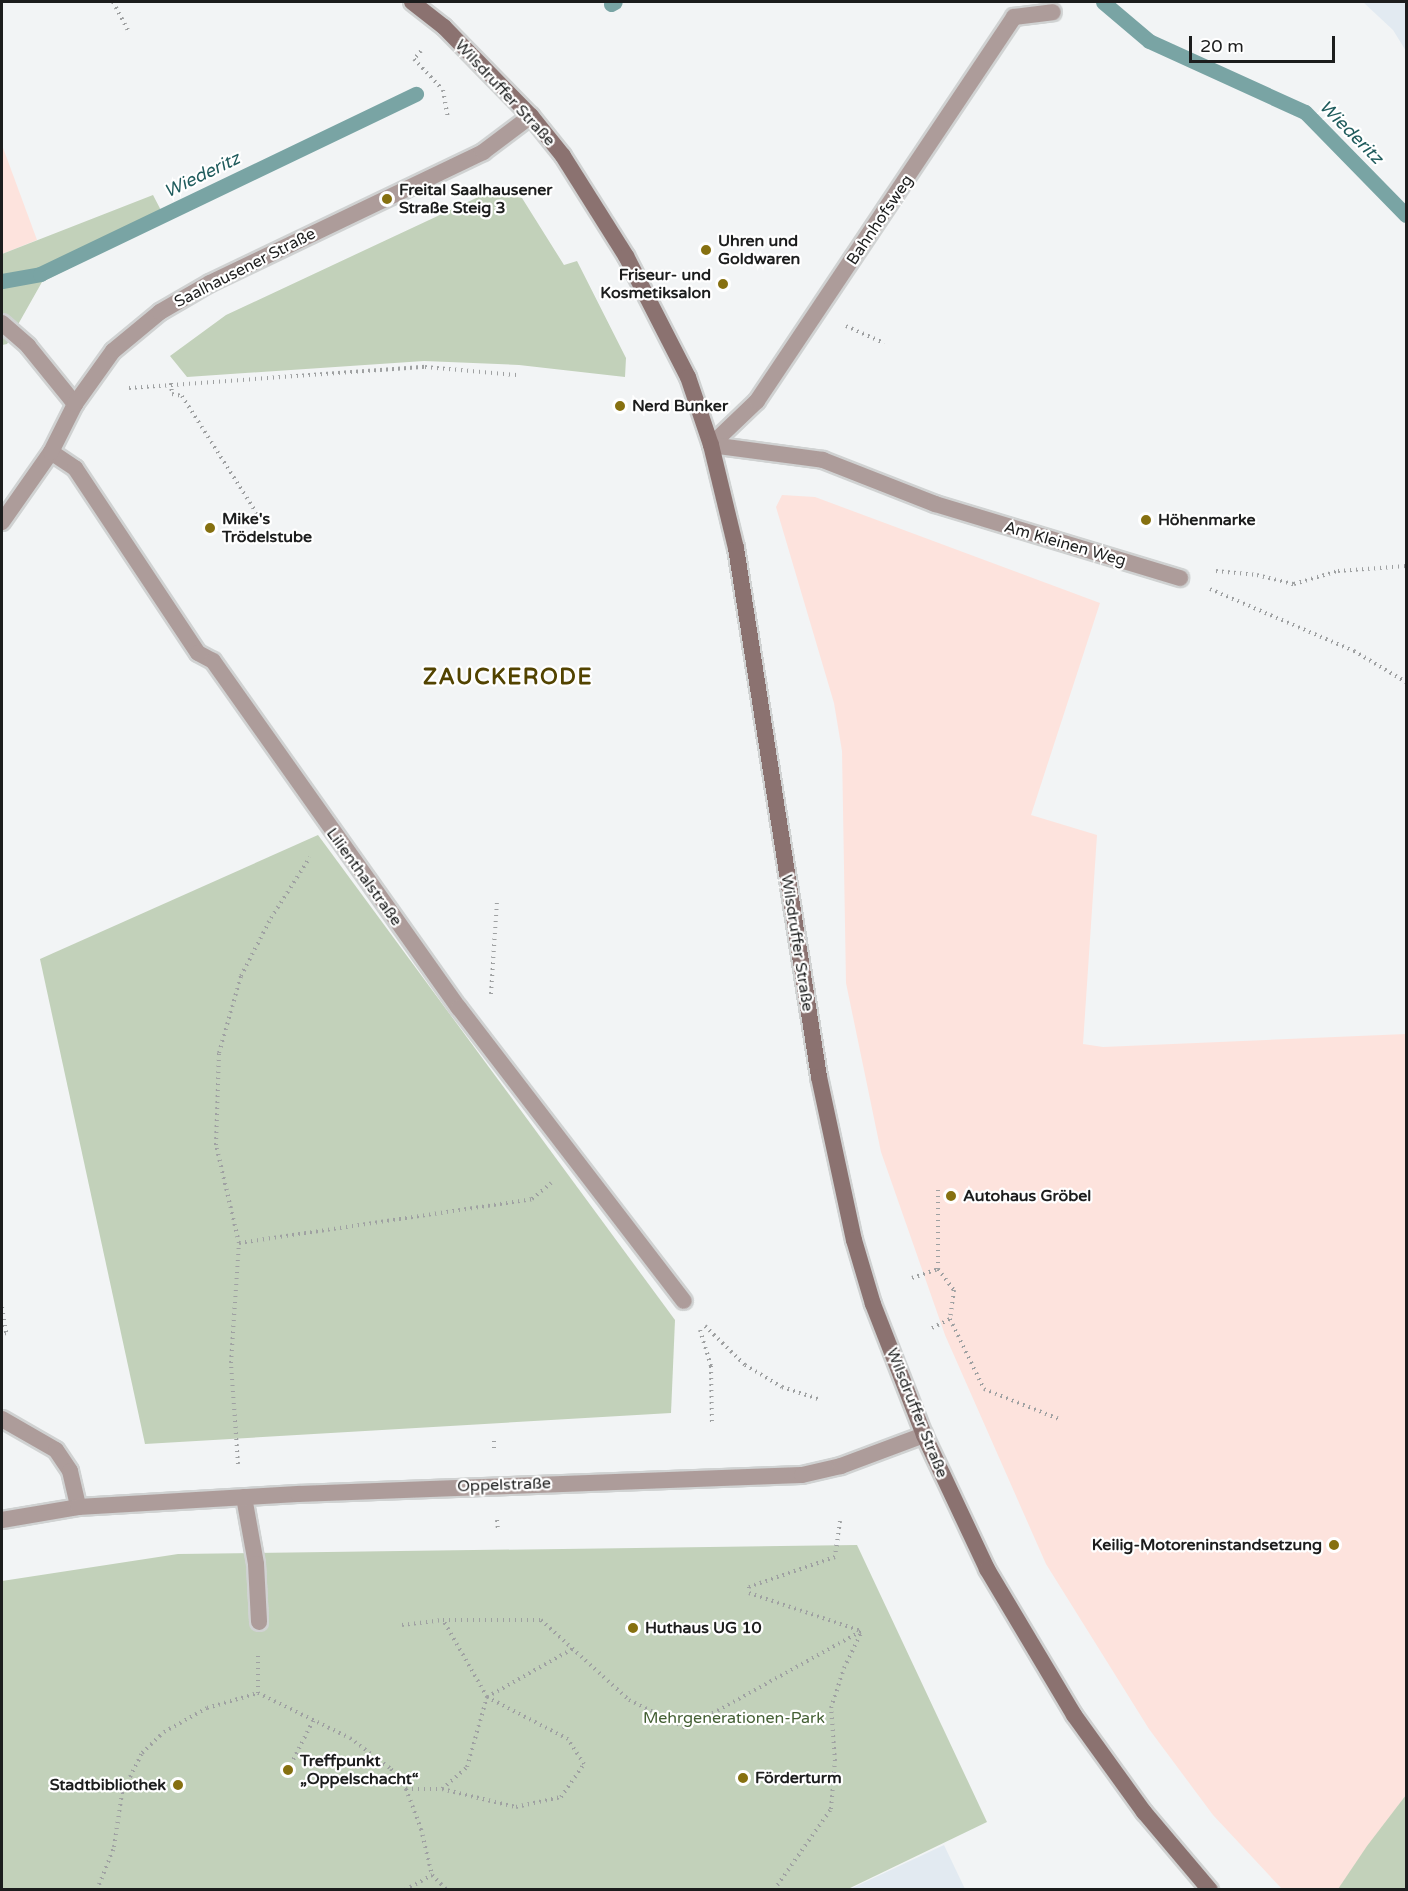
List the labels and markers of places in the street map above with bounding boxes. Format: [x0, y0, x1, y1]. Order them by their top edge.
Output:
place label: Freital Saalhausener Straße Steig 3 [399, 180, 552, 218]
marker: Freital Saalhausener Straße Steig 3 [380, 192, 394, 206]
place label: Uhren und Goldwaren [718, 231, 800, 269]
marker: Uhren und Goldwaren [699, 243, 713, 257]
place label: Friseur- und Kosmetiksalon [600, 265, 711, 303]
marker: Friseur- und Kosmetiksalon [716, 277, 730, 291]
place label: Nerd Bunker [632, 396, 728, 416]
marker: Nerd Bunker [613, 399, 627, 413]
place label: Mike's Trödelstube [222, 509, 312, 547]
place label: Höhenmarke [1158, 510, 1256, 530]
marker: Höhenmarke [1139, 513, 1153, 527]
marker: Mike's Trödelstube [203, 521, 217, 535]
place label: Autohaus Gröbel [963, 1186, 1091, 1206]
marker: Autohaus Gröbel [944, 1189, 958, 1203]
place label: Keilig-Motoreninstandsetzung [1092, 1535, 1322, 1555]
marker: Keilig-Motoreninstandsetzung [1327, 1538, 1341, 1552]
place label: Huthaus UG 10 [645, 1618, 761, 1638]
marker: Huthaus UG 10 [626, 1621, 640, 1635]
place label: Treffpunkt „Oppelschacht“ [300, 1751, 419, 1789]
marker: Treffpunkt „Oppelschacht“ [281, 1763, 295, 1777]
place label: Förderturm [755, 1768, 842, 1788]
marker: Förderturm [736, 1771, 750, 1785]
place label: Stadtbibliothek [50, 1775, 166, 1795]
marker: Stadtbibliothek [171, 1778, 185, 1792]

